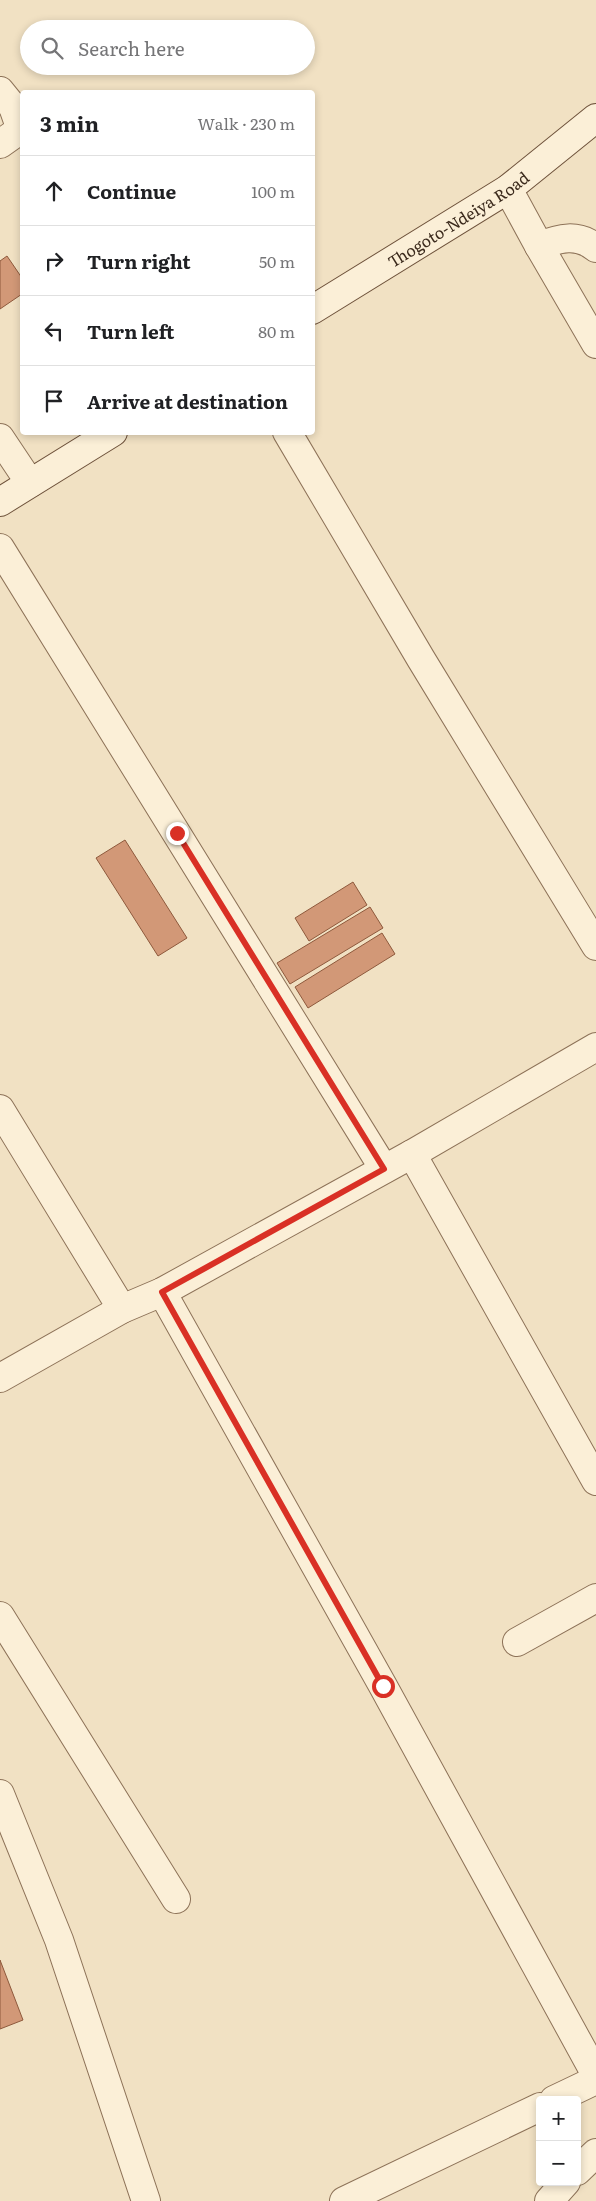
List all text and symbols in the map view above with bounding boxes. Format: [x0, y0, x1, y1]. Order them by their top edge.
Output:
search box [20, 20, 315, 75]
icon: search [38, 34, 66, 62]
text: Search here [78, 34, 185, 62]
text: 3 min [40, 107, 99, 138]
text: Walk · 230 m [198, 111, 295, 135]
street label: Thogoto-Ndeiya Road [383, 165, 534, 273]
icon: ahead [40, 177, 68, 205]
text: Continue [87, 177, 176, 205]
text: 100 m [251, 179, 295, 203]
icon: right [40, 247, 68, 275]
text: Turn right [87, 247, 191, 275]
text: 50 m [259, 249, 295, 273]
icon: left [40, 317, 68, 345]
text: Turn left [87, 317, 174, 345]
text: 80 m [258, 319, 295, 343]
icon: arrive [40, 387, 68, 415]
text: Arrive at destination [87, 387, 288, 415]
route end [166, 822, 189, 845]
route start [372, 1675, 395, 1698]
map controls [536, 2096, 581, 2186]
button: + [536, 2096, 581, 2141]
button: − [536, 2141, 581, 2186]

